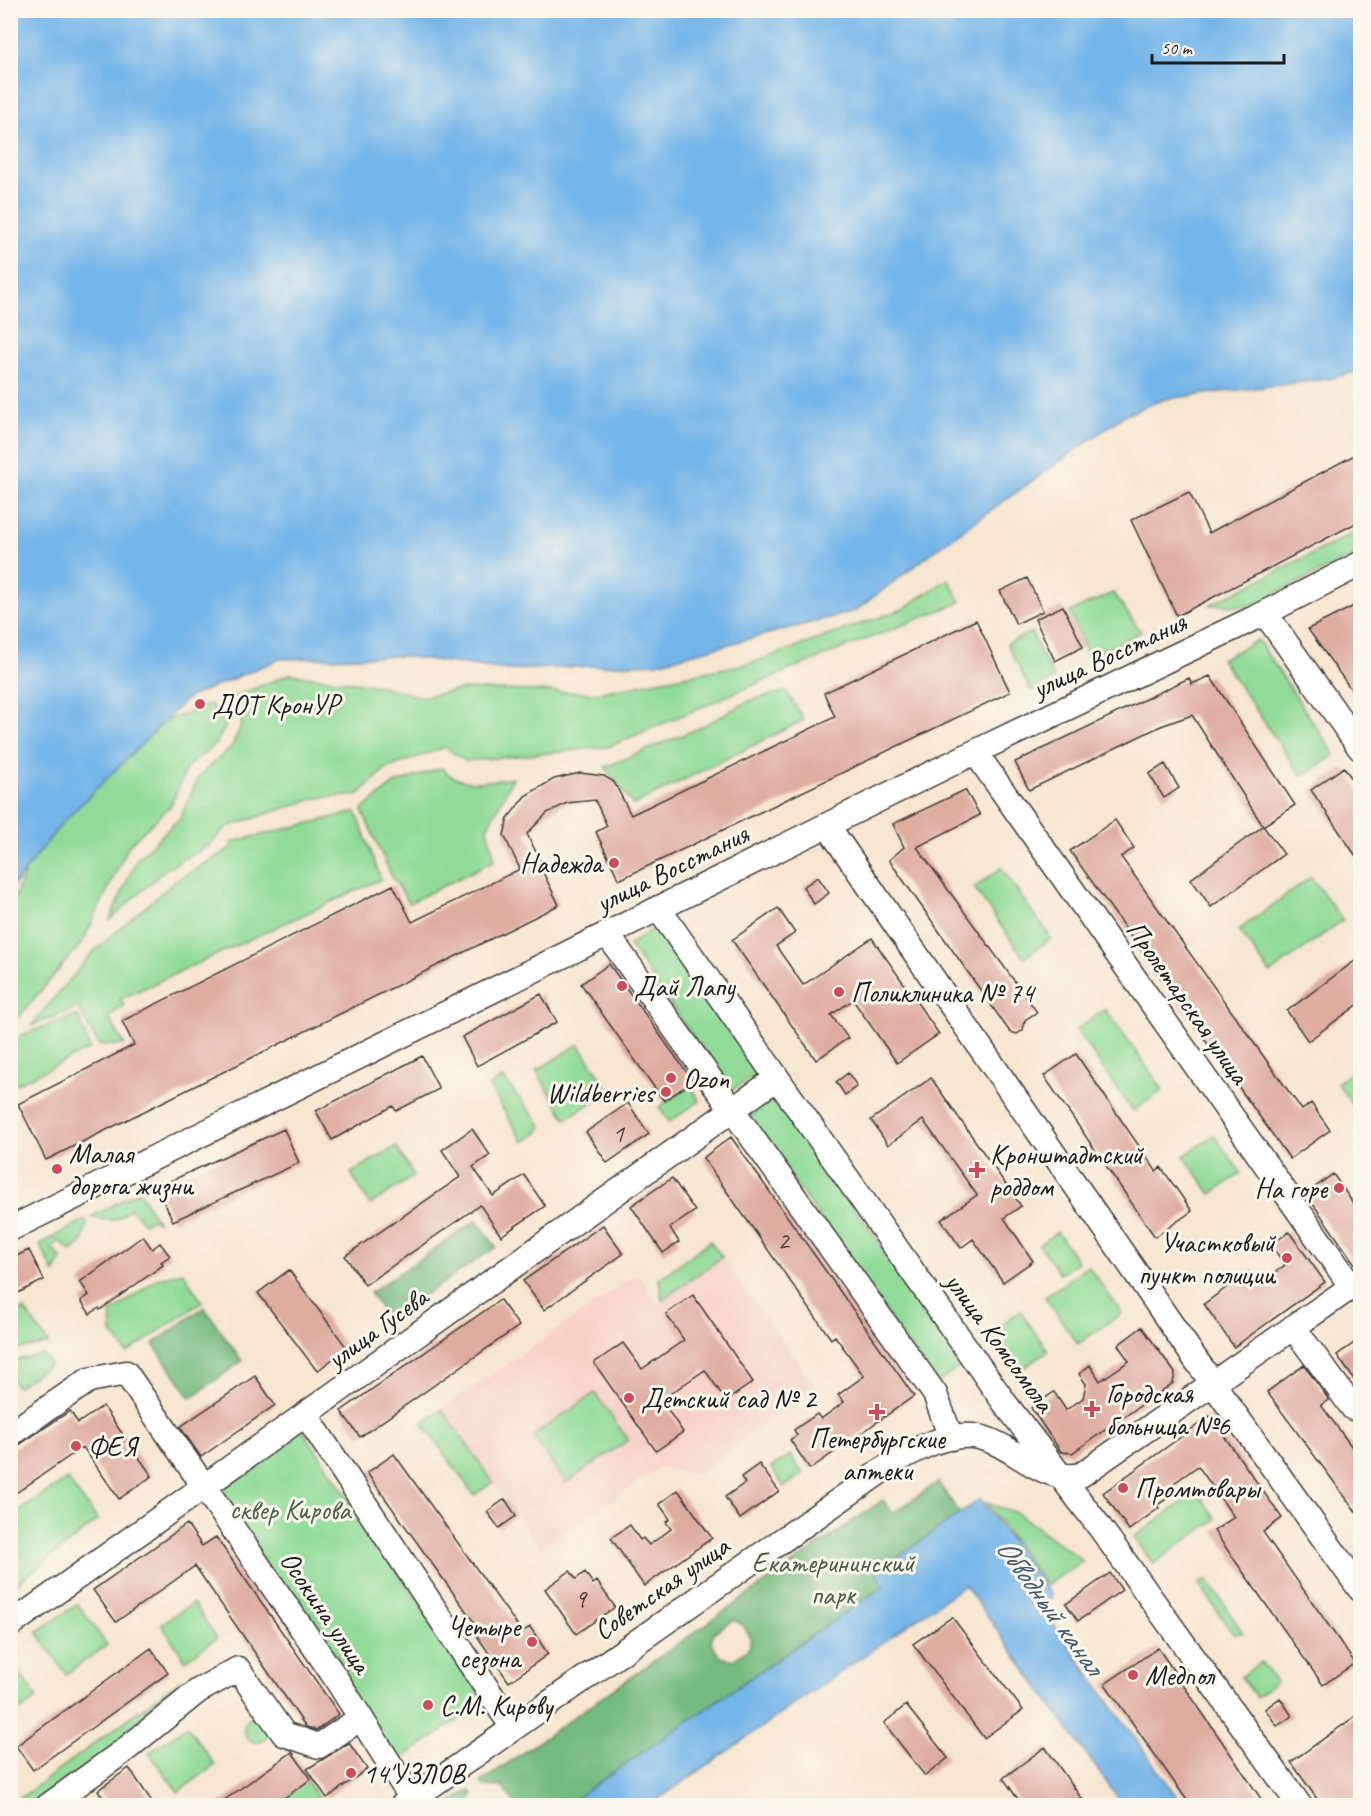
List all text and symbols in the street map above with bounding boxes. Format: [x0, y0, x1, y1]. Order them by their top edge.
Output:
scale bar [1152, 27, 1284, 65]
text: 50 m [1161, 37, 1194, 59]
street label: улица Восстания [1025, 604, 1192, 707]
place label: ДОТ КронУР [212, 687, 343, 722]
marker: ДОТ КронУР [193, 697, 207, 711]
street label: улица Восстания [588, 816, 755, 921]
place label: Надежда [520, 846, 605, 881]
marker: Надежда [607, 856, 621, 870]
street label: Пролетарская улица [1119, 914, 1258, 1092]
place label: Дай Лапу [634, 969, 737, 1004]
place label: Поликлиника № 74 [851, 975, 1036, 1010]
marker: Дай Лапу [615, 979, 629, 993]
marker: Поликлиника № 74 [832, 985, 846, 999]
place label: Ozon [683, 1061, 729, 1096]
marker: Ozon [664, 1071, 678, 1085]
place label: Wildberries [547, 1075, 656, 1110]
marker: Wildberries [659, 1085, 673, 1099]
house number: 1 [612, 1117, 625, 1150]
place label: Малая дорога жизни [69, 1136, 194, 1203]
place label: Кронштадтский роддом [990, 1137, 1144, 1204]
marker: Кронштадтский роддом [968, 1161, 986, 1179]
marker: Малая дорога жизни [50, 1162, 64, 1176]
place label: На горе [1255, 1171, 1329, 1206]
marker: На горе [1332, 1181, 1346, 1195]
house number: 2 [777, 1224, 791, 1257]
place label: Участковый пункт полиции [1138, 1225, 1277, 1292]
marker: Участковый пункт полиции [1280, 1251, 1294, 1265]
street label: улица Комсомола [936, 1264, 1063, 1420]
street label: улица Гусева [318, 1278, 436, 1378]
place label: Городская больница №6 [1106, 1376, 1231, 1443]
place label: Детский сад № 2 [641, 1381, 818, 1416]
marker: Детский сад № 2 [622, 1391, 636, 1405]
marker: Городская больница №6 [1083, 1400, 1101, 1418]
marker: Петербургские аптеки [870, 1405, 884, 1419]
place label: Петербургские аптеки [809, 1421, 947, 1488]
place label: ФЕЯ [88, 1429, 140, 1464]
marker: ФЕЯ [69, 1439, 83, 1453]
place label: Промтовары [1135, 1471, 1262, 1506]
marker: Промтовары [1116, 1481, 1130, 1495]
park label: сквер Кирова [229, 1492, 352, 1527]
street label: Советская улица [586, 1527, 737, 1648]
water label: Обводный канал [988, 1531, 1115, 1685]
street label: Осокина улица [272, 1544, 381, 1682]
park label: Екатерининский парк [752, 1545, 916, 1612]
house number: 9 [574, 1582, 588, 1615]
place label: Четыре сезона [448, 1609, 523, 1676]
marker: Четыре сезона [525, 1635, 539, 1649]
place label: Медпол [1145, 1658, 1216, 1693]
marker: Медпол [1126, 1668, 1140, 1682]
place label: С.М. Кирову [440, 1688, 555, 1723]
marker: С.М. Кирову [421, 1698, 435, 1712]
place label: 14'УЗЛОВ [363, 1756, 467, 1791]
marker: 14'УЗЛОВ [344, 1766, 358, 1780]

